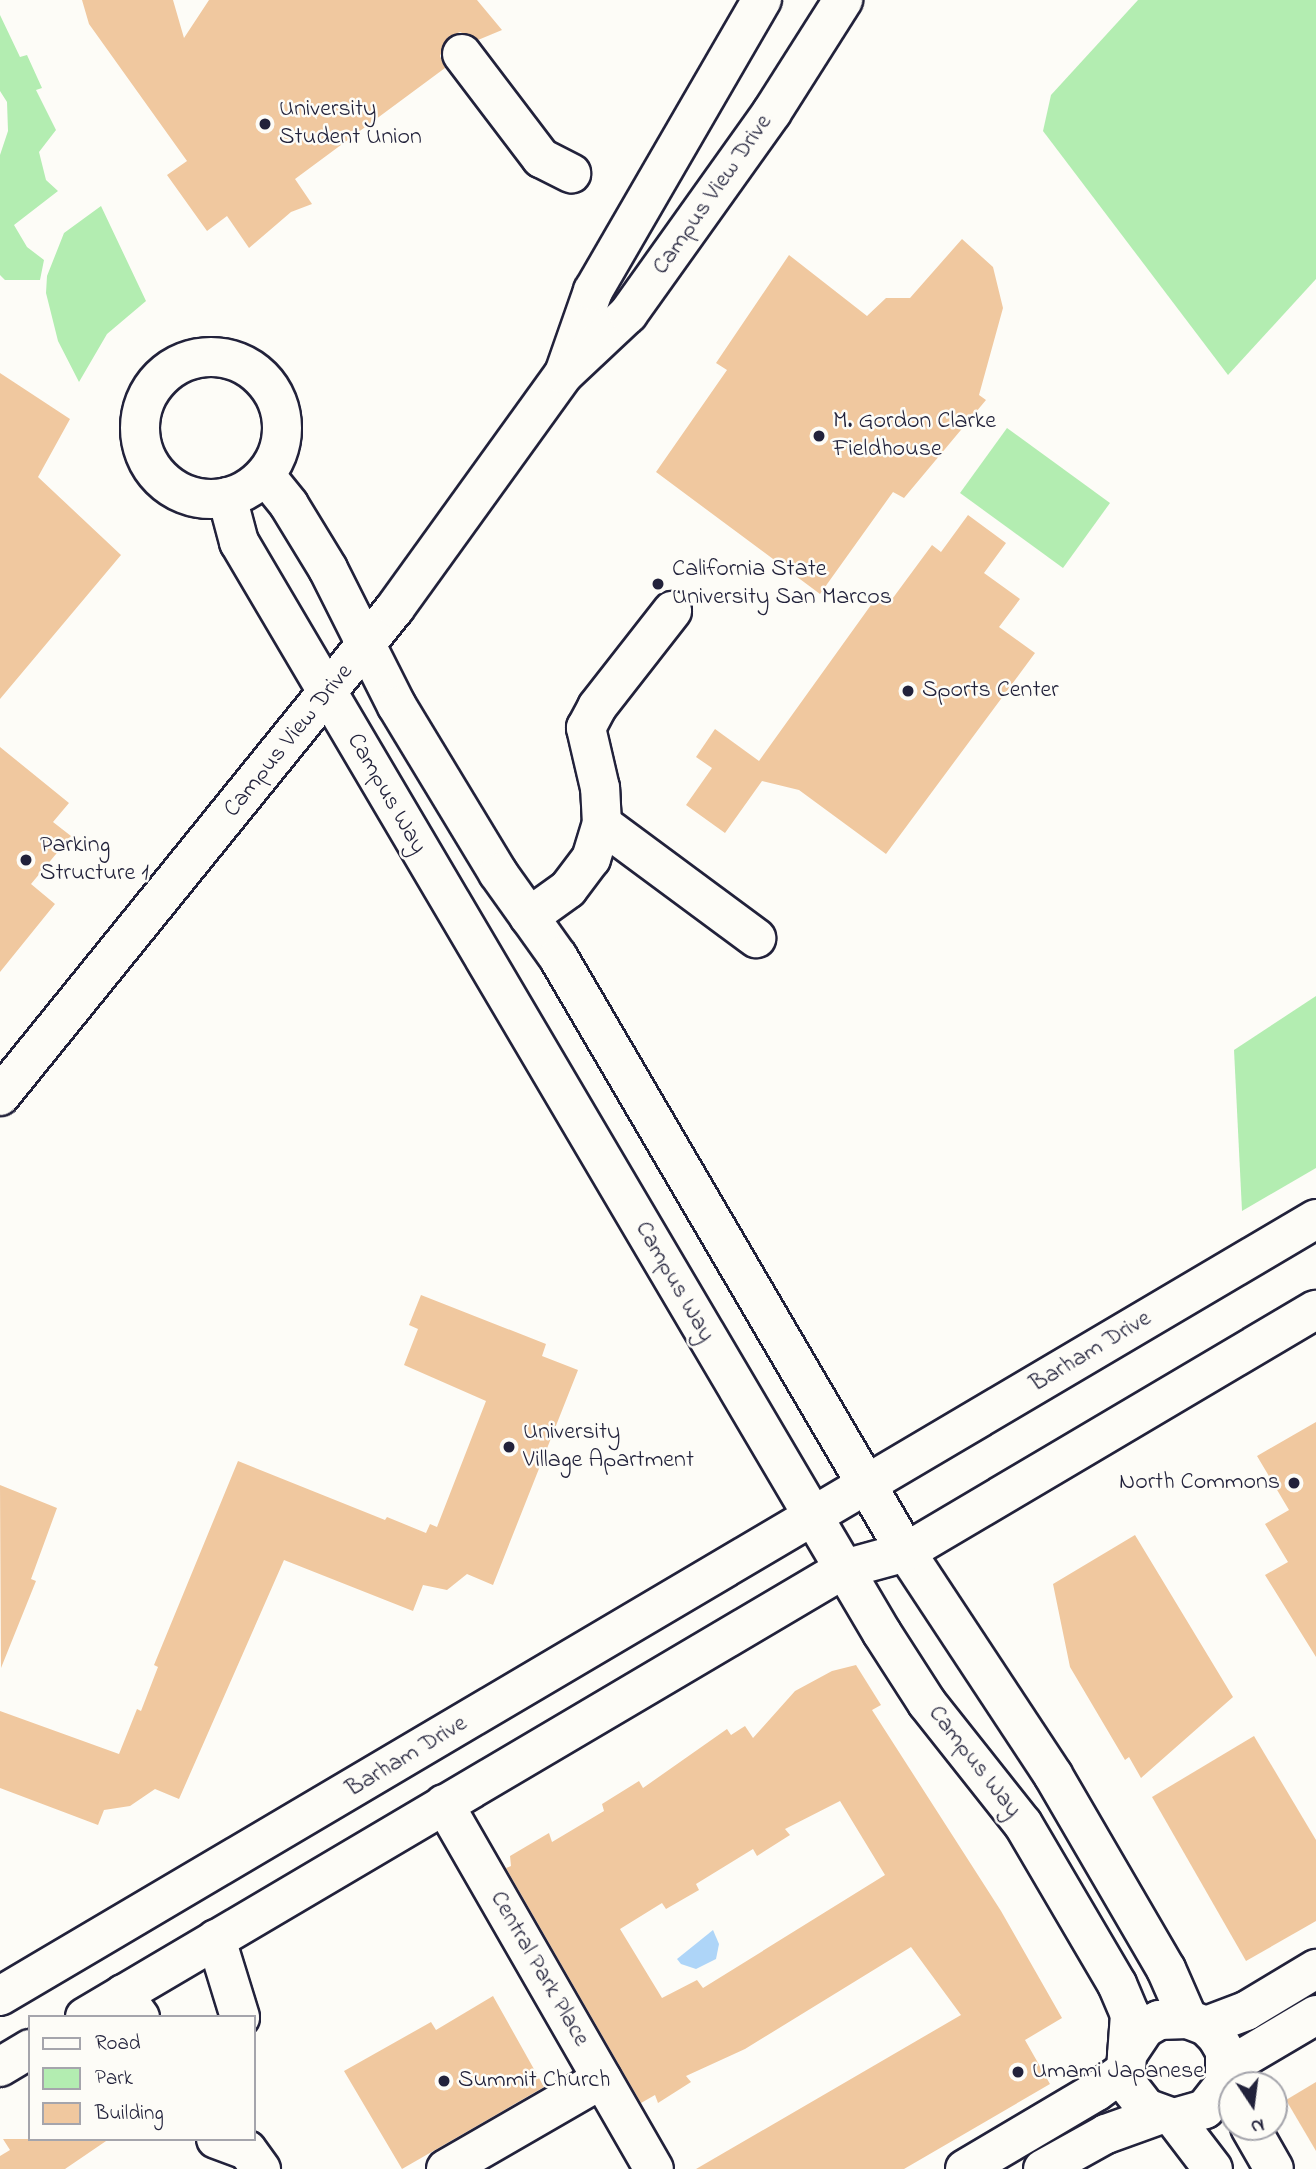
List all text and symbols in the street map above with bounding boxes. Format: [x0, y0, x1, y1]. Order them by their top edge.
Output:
place label: University Student Union [279, 96, 422, 152]
street label: Campus View Drive [647, 109, 779, 281]
marker: University Student Union [257, 116, 273, 132]
place label: M. Gordon Clarke Fieldhouse [833, 408, 996, 464]
marker: M. Gordon Clarke Fieldhouse [811, 428, 827, 444]
place label: California State University San Marcos [672, 556, 892, 612]
marker: California State University San Marcos [650, 576, 666, 592]
street label: Campus View Drive [218, 658, 360, 824]
place label: Sports Center [922, 677, 1059, 705]
marker: Sports Center [900, 683, 916, 699]
street label: Campus Way [340, 729, 432, 859]
place label: Parking Structure 1 [40, 832, 149, 888]
marker: Parking Structure 1 [18, 852, 34, 868]
street label: Campus Way [628, 1217, 720, 1347]
street label: Barham Drive [1025, 1305, 1157, 1399]
place label: University Village Apartment [523, 1419, 694, 1475]
marker: University Village Apartment [501, 1439, 517, 1455]
place label: North Commons [1119, 1469, 1280, 1497]
marker: North Commons [1286, 1475, 1302, 1491]
street label: Campus Way [921, 1700, 1027, 1824]
street label: Barham Drive [341, 1710, 473, 1804]
street label: Central Park Place [483, 1886, 595, 2052]
legend [28, 2015, 256, 2141]
text: Road [95, 2029, 141, 2059]
place label: Umami Japanese [1032, 2058, 1204, 2086]
text: Park [95, 2064, 133, 2094]
marker: Umami Japanese [1010, 2064, 1026, 2080]
place label: Summit Church [458, 2067, 610, 2095]
north arrow [1218, 2071, 1288, 2141]
marker: Summit Church [436, 2073, 452, 2089]
text: Building [95, 2099, 164, 2129]
text: N [1248, 2110, 1267, 2140]

